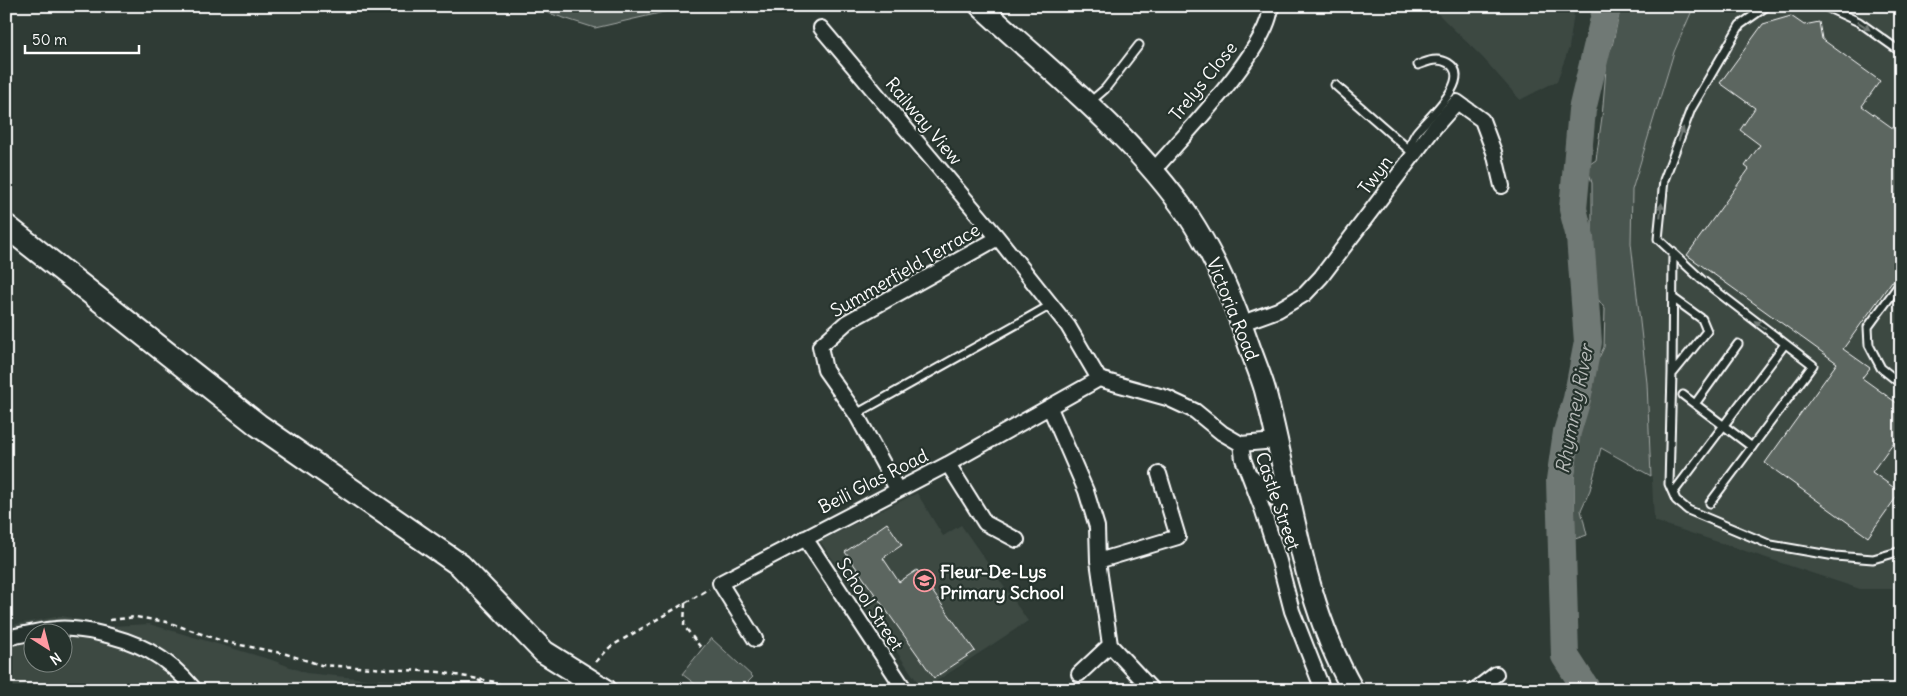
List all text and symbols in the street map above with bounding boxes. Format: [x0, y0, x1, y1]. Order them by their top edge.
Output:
one-way arrow [1857, 21, 1871, 31]
scale bar [25, 22, 139, 54]
text: 50 m [32, 30, 67, 49]
street label: Trelys Close [1164, 37, 1242, 125]
street label: Railway View [881, 72, 967, 170]
one-way arrow [1678, 127, 1685, 142]
street label: Twyn [1353, 151, 1397, 199]
one-way arrow [1657, 202, 1665, 218]
street label: Summerfield Terrace [826, 218, 984, 322]
street label: Victoria Road [1202, 254, 1264, 364]
one-way arrow [1753, 320, 1767, 330]
water label: Rhymney River [1550, 340, 1599, 475]
street label: Beili Glas Road [814, 443, 932, 518]
street label: Castle Street [1250, 449, 1306, 553]
street label: School Street [831, 553, 909, 655]
place label: Fleur-De-Lys Primary School [940, 560, 1064, 604]
school or university icon: Fleur-De-Lys Primary School [912, 569, 936, 593]
north arrow [22, 624, 72, 674]
text: N [46, 648, 65, 669]

